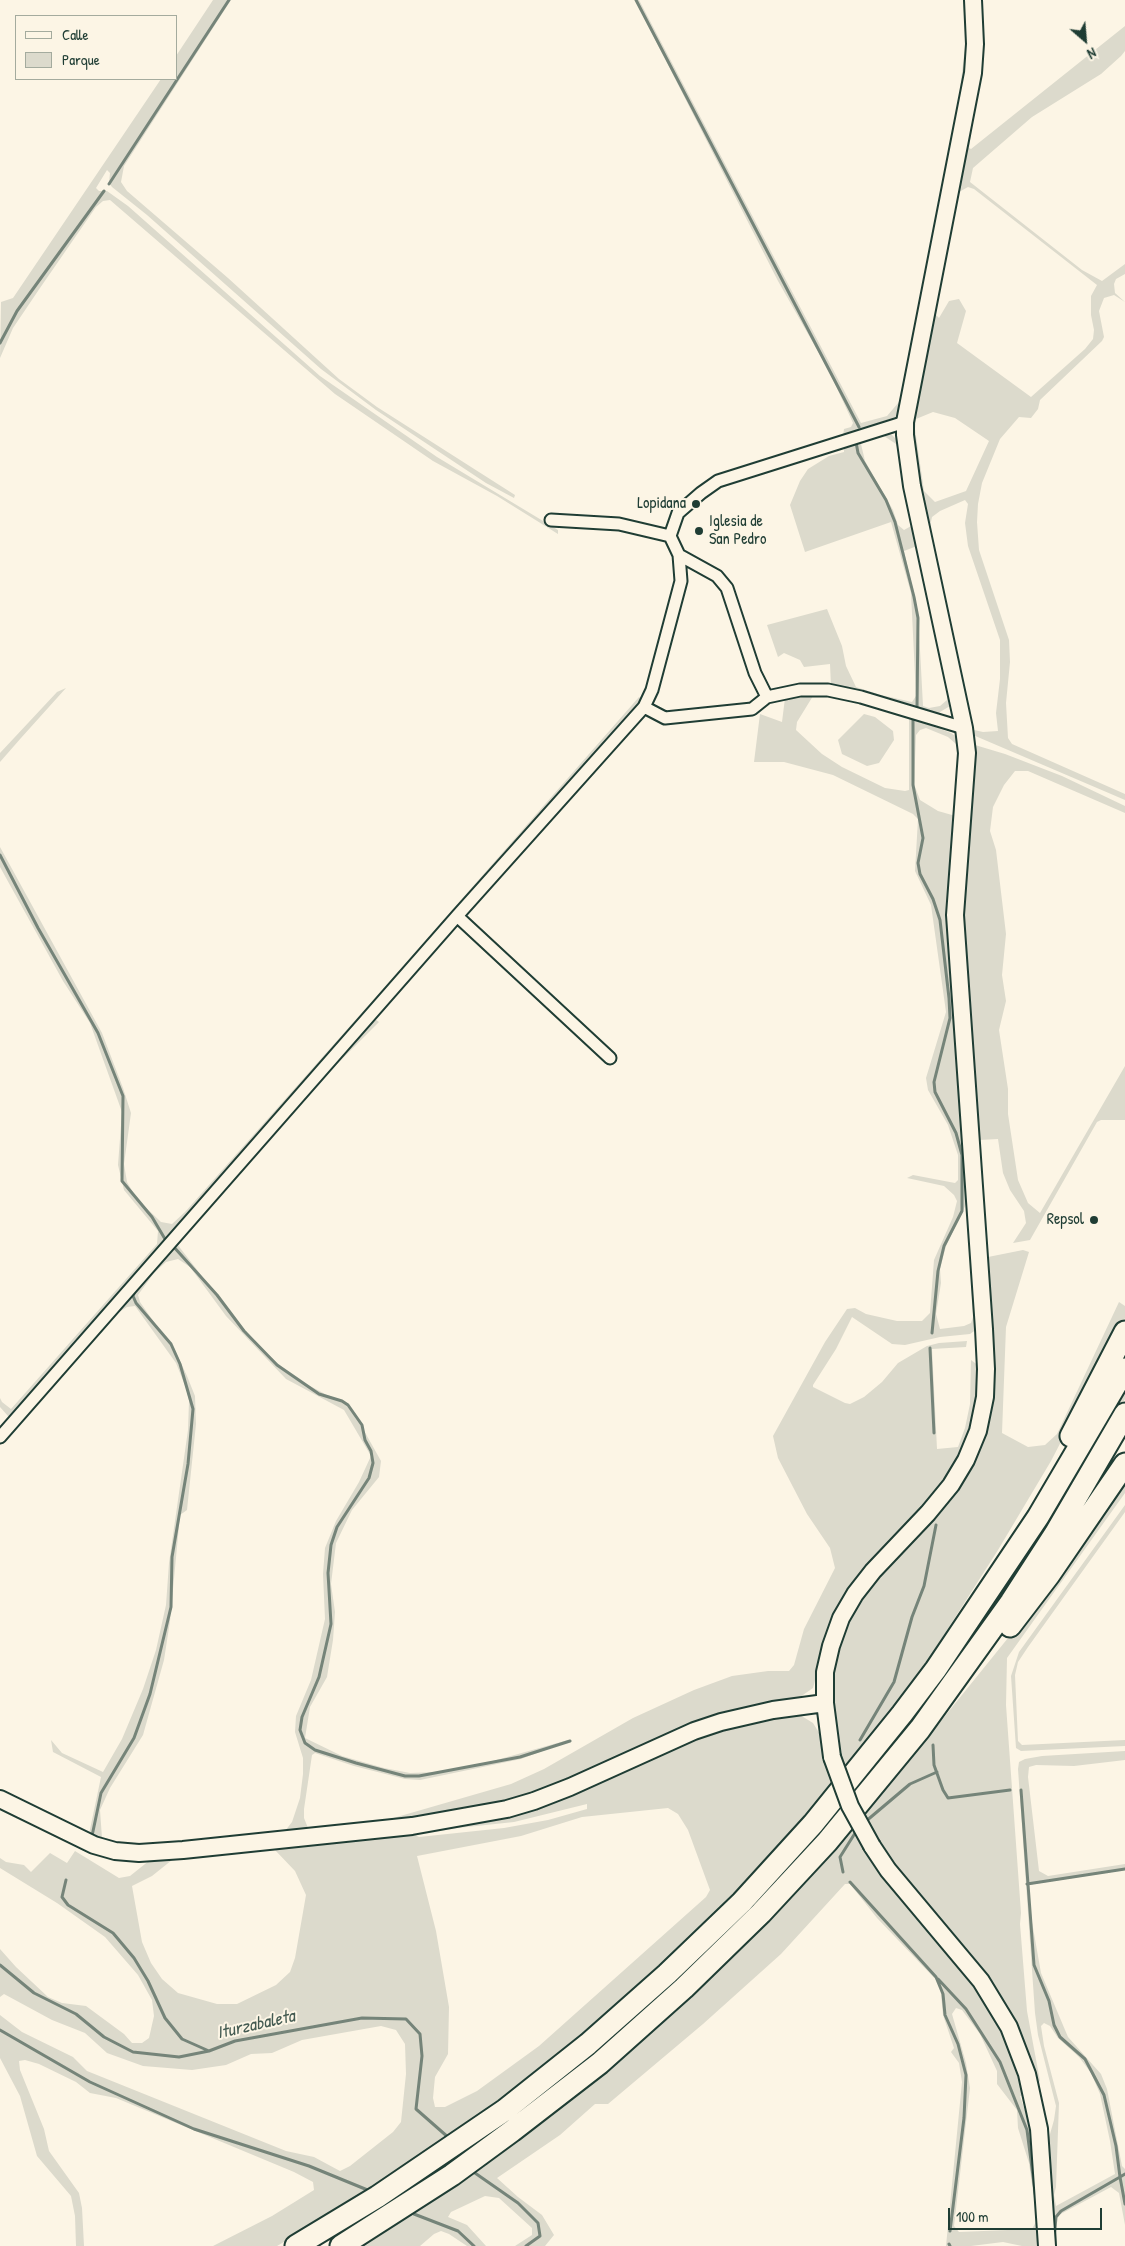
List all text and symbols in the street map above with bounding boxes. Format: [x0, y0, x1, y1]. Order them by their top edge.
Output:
legend [15, 15, 178, 80]
north arrow [1060, 15, 1110, 65]
text: Calle [62, 24, 89, 45]
text: N [1084, 44, 1100, 64]
text: Parque [62, 49, 100, 70]
place label: Lopidana [637, 494, 686, 514]
marker: Lopidana [690, 498, 702, 510]
place label: Iglesia de San Pedro [709, 512, 766, 550]
marker: Iglesia de San Pedro [693, 525, 705, 537]
place label: Repsol [1047, 1210, 1084, 1230]
marker: Repsol [1088, 1214, 1100, 1226]
water label: Iturzabaleta [215, 2006, 297, 2044]
scale bar [950, 2198, 1104, 2230]
text: 100 m [956, 2206, 989, 2227]

